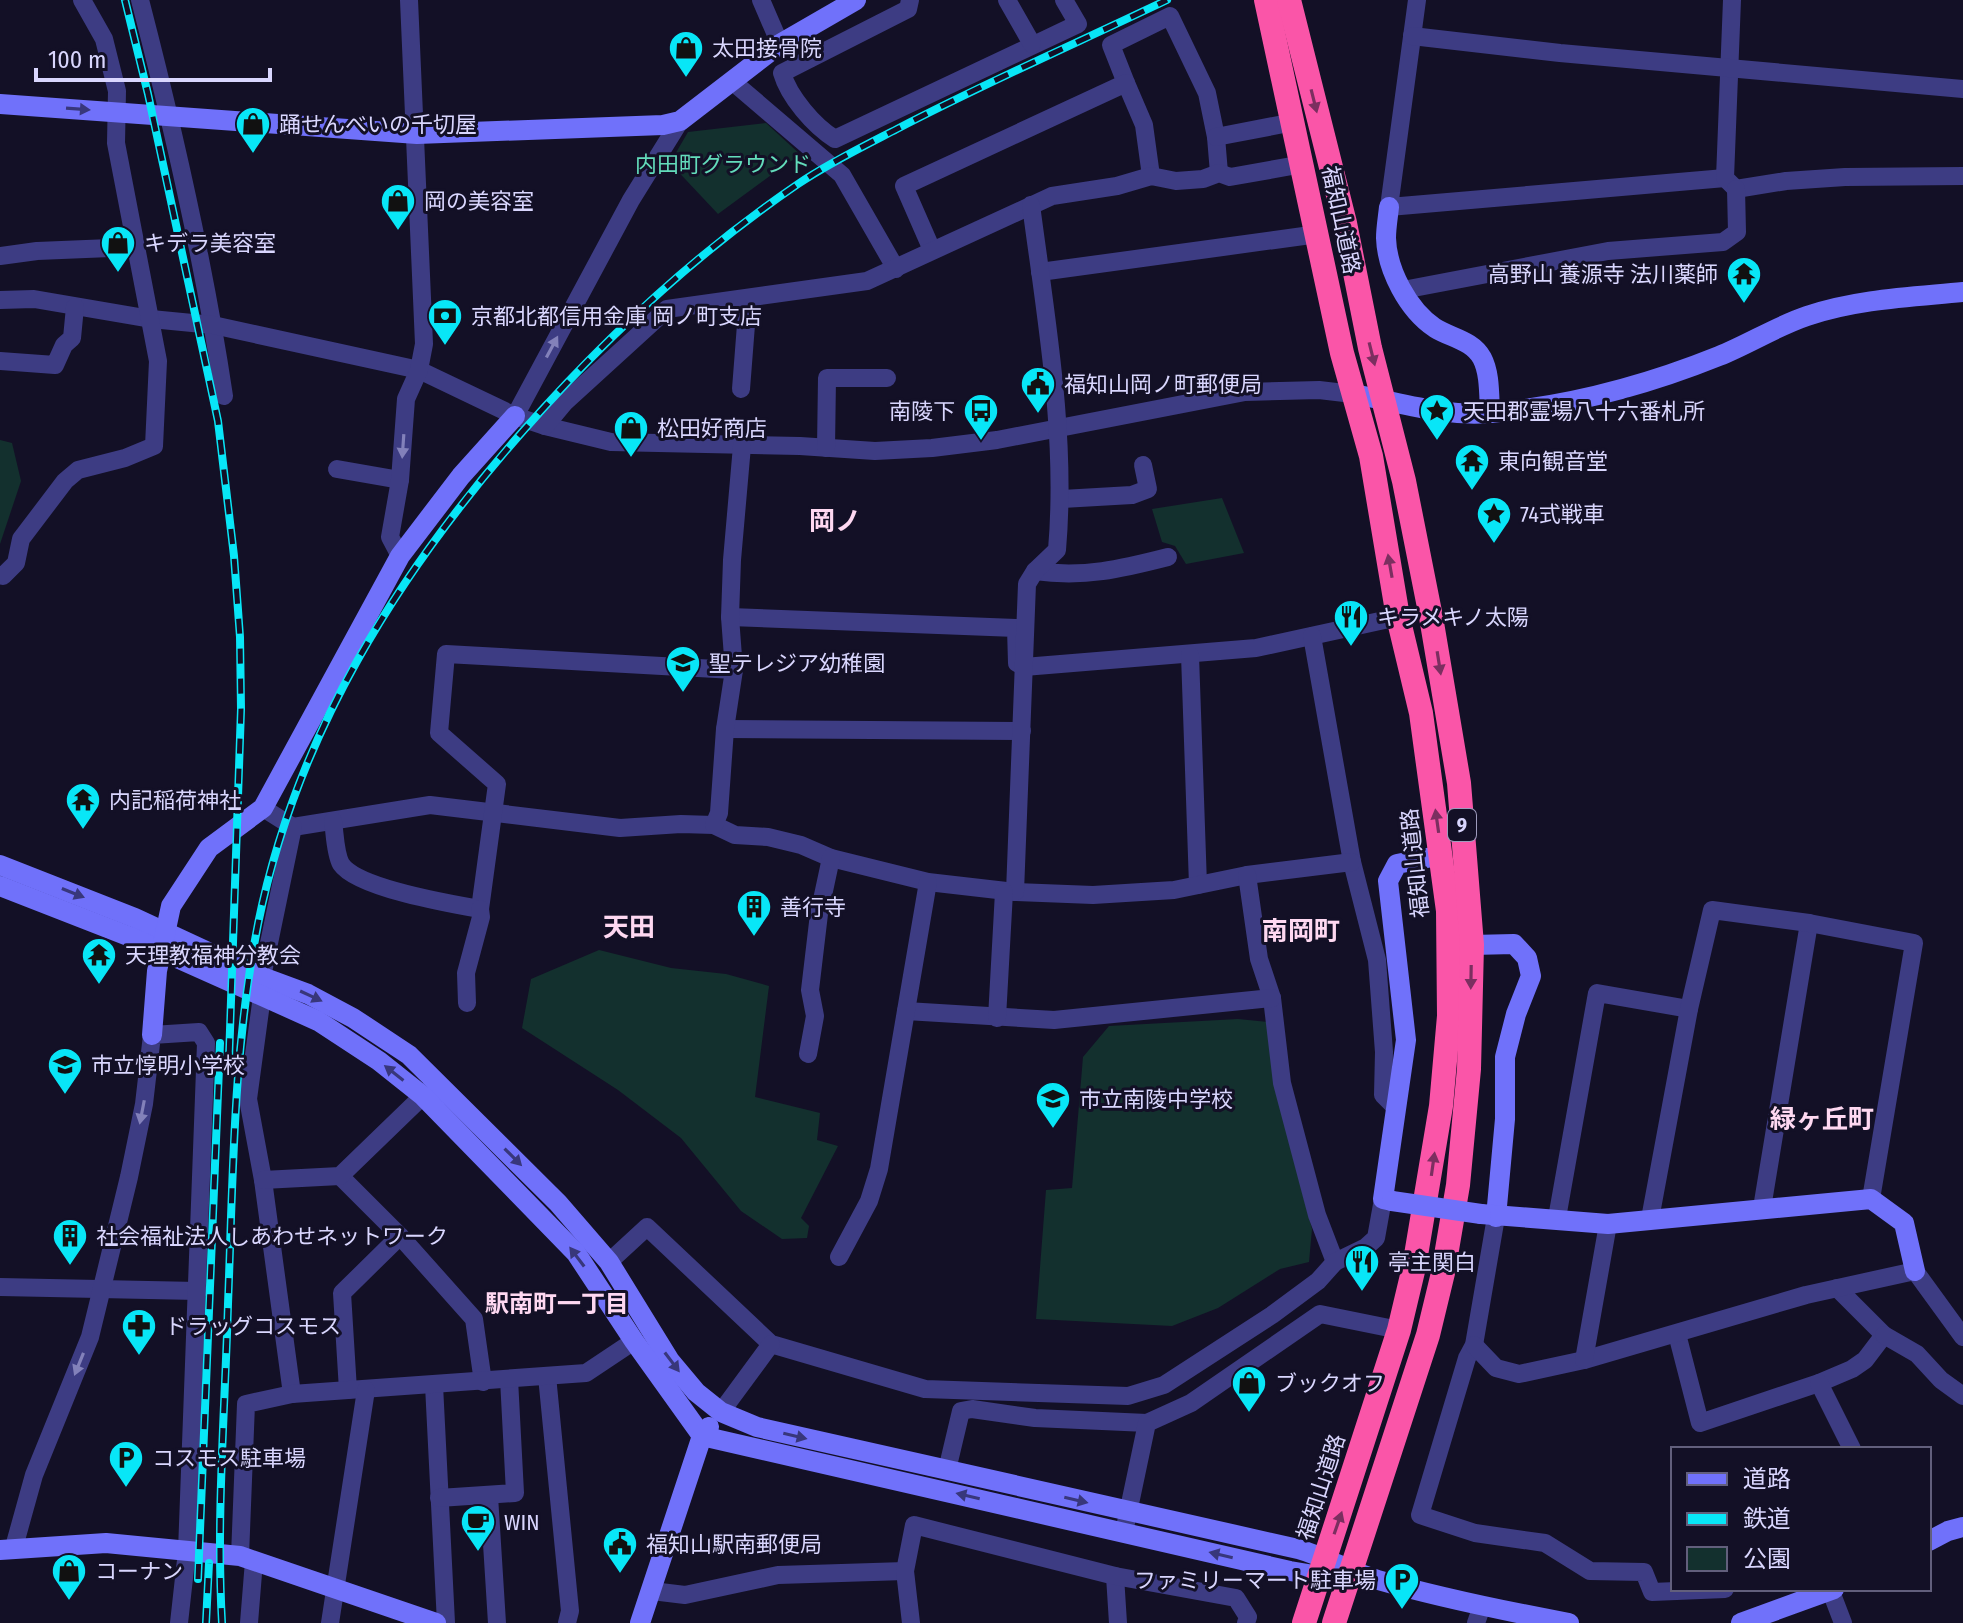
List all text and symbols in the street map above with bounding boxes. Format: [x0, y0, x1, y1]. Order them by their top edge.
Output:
shop icon: 太田接骨院 [667, 29, 705, 79]
scale bar [36, 32, 270, 82]
place label: 太田接骨院 [712, 35, 822, 62]
text: 100 m [48, 46, 106, 74]
one-way arrow [1308, 89, 1321, 114]
one-way arrow [66, 103, 91, 116]
shop icon: 踊せんべいの千切屋 [234, 105, 272, 155]
place label: 踊せんべいの千切屋 [279, 111, 477, 138]
park label: 内田町グラウンド [635, 151, 811, 178]
street label: 福知山道路 [1316, 163, 1366, 277]
shop icon: 岡の美容室 [379, 182, 417, 232]
place label: 岡の美容室 [424, 188, 534, 215]
shop icon: キデラ美容室 [99, 224, 137, 274]
place label: キデラ美容室 [144, 230, 276, 257]
temple icon: 高野山 養源寺 法川薬師 [1725, 255, 1763, 305]
place label: 高野山 養源寺 法川薬師 [1488, 261, 1718, 288]
bank icon: 京都北都信用金庫 岡ノ町支店 [426, 297, 464, 347]
place label: 京都北都信用金庫 岡ノ町支店 [471, 303, 762, 330]
one-way arrow [545, 336, 559, 358]
one-way arrow [1367, 342, 1379, 367]
public building icon: 福知山岡ノ町郵便局 [1019, 365, 1057, 415]
place label: 福知山岡ノ町郵便局 [1064, 371, 1262, 398]
bus stop icon: 南陵下 [962, 392, 1000, 442]
place icon: 天田郡霊場八十六番札所 [1418, 392, 1456, 442]
place label: 南陵下 [889, 398, 955, 425]
place label: 天田郡霊場八十六番札所 [1463, 398, 1705, 425]
shop icon: 松田好商店 [612, 409, 650, 459]
place label: 松田好商店 [657, 415, 767, 442]
one-way arrow [396, 434, 409, 459]
temple icon: 東向観音堂 [1453, 442, 1491, 492]
place label: 東向観音堂 [1498, 448, 1608, 475]
place icon: 74式戦車 [1475, 495, 1513, 545]
place label: 74式戦車 [1520, 501, 1605, 528]
district label: 岡ノ [809, 506, 861, 537]
one-way arrow [1383, 553, 1395, 578]
restaurant icon: キラメキノ太陽 [1332, 598, 1370, 648]
place label: キラメキノ太陽 [1377, 604, 1529, 631]
school or university icon: 聖テレジア幼稚園 [664, 644, 702, 694]
place label: 聖テレジア幼稚園 [709, 650, 885, 677]
one-way arrow [1433, 651, 1446, 676]
temple icon: 内記稲荷神社 [64, 781, 102, 831]
place label: 内記稲荷神社 [109, 787, 241, 814]
street label: 福知山道路 [1396, 807, 1434, 919]
one-way arrow [1430, 808, 1443, 833]
road number: 9 [1448, 809, 1476, 841]
one-way arrow [61, 886, 85, 899]
building icon: 善行寺 [735, 888, 773, 938]
place label: 善行寺 [780, 894, 846, 921]
district label: 天田 [603, 912, 655, 943]
district label: 南岡町 [1262, 916, 1340, 947]
temple icon: 天理教福神分教会 [80, 936, 118, 986]
place label: 天理教福神分教会 [125, 942, 301, 969]
one-way arrow [1465, 965, 1478, 990]
one-way arrow [299, 990, 323, 1003]
school or university icon: 市立惇明小学校 [46, 1046, 84, 1096]
place label: 市立惇明小学校 [91, 1052, 245, 1079]
one-way arrow [384, 1065, 404, 1082]
school or university icon: 市立南陵中学校 [1034, 1080, 1072, 1130]
place label: 市立南陵中学校 [1079, 1086, 1233, 1113]
one-way arrow [136, 1100, 148, 1125]
district label: 緑ヶ丘町 [1770, 1104, 1874, 1135]
one-way arrow [503, 1147, 522, 1166]
one-way arrow [1427, 1151, 1440, 1176]
building icon: 社会福祉法人しあわせネットワーク [51, 1217, 89, 1267]
place label: 社会福祉法人しあわせネットワーク [96, 1223, 448, 1250]
restaurant icon: 亭主関白 [1343, 1243, 1381, 1293]
one-way arrow [570, 1247, 586, 1267]
place label: 亭主関白 [1388, 1249, 1476, 1276]
district label: 駅南町一丁目 [485, 1290, 629, 1318]
pharmacy icon: ドラッグコスモス [120, 1307, 158, 1357]
place label: ドラッグコスモス [165, 1313, 341, 1340]
one-way arrow [663, 1351, 679, 1372]
one-way arrow [72, 1352, 85, 1376]
shop icon: ブックオフ [1230, 1364, 1268, 1414]
place label: ブックオフ [1275, 1370, 1385, 1397]
one-way arrow [783, 1430, 808, 1443]
street label: 福知山道路 [1291, 1431, 1351, 1543]
parking icon: コスモス駐車場 [107, 1439, 145, 1489]
place label: コスモス駐車場 [152, 1445, 306, 1472]
legend [1671, 1447, 1931, 1591]
text: 道路 [1743, 1465, 1791, 1493]
one-way arrow [955, 1490, 980, 1502]
one-way arrow [1063, 1494, 1088, 1506]
cafe icon: WIN [459, 1503, 497, 1553]
text: 鉄道 [1743, 1505, 1791, 1533]
place label: WIN [504, 1509, 540, 1536]
one-way arrow [1332, 1510, 1345, 1534]
public building icon: 福知山駅南郵便局 [601, 1525, 639, 1575]
place label: 福知山駅南郵便局 [646, 1531, 822, 1558]
text: 公園 [1743, 1545, 1791, 1573]
one-way arrow [1208, 1548, 1233, 1561]
shop icon: コーナン [50, 1552, 88, 1602]
place label: コーナン [95, 1558, 183, 1585]
parking icon: ファミリーマート駐車場 [1383, 1561, 1421, 1611]
place label: ファミリーマート駐車場 [1134, 1567, 1376, 1594]

